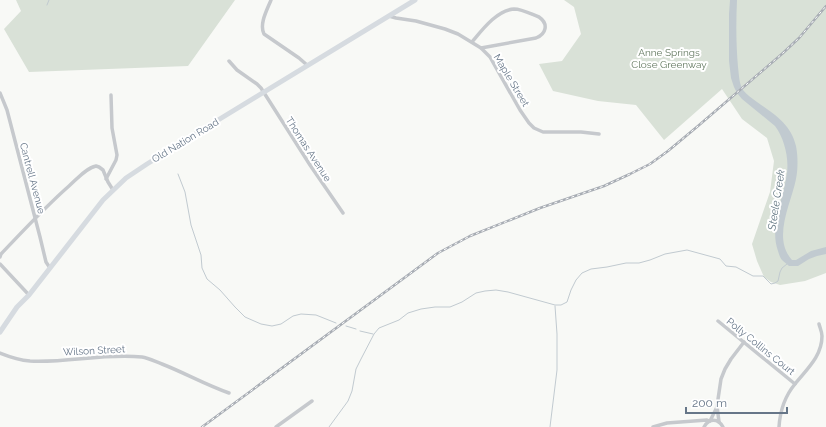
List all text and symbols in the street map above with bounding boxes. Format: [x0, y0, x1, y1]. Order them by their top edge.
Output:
park label: Anne Springs Close Greenway [631, 47, 707, 70]
street label: Maple Street [492, 52, 532, 109]
street label: Thomas Avenue [284, 115, 334, 184]
street label: Old Nation Road [150, 116, 221, 165]
street label: Cantrell Avenue [18, 141, 47, 215]
water label: Steele Creek [765, 169, 788, 232]
street label: Polly Collins Court [724, 316, 797, 378]
street label: Wilson Street [63, 343, 126, 358]
scale bar [686, 389, 787, 415]
text: 200 m [692, 396, 727, 410]

